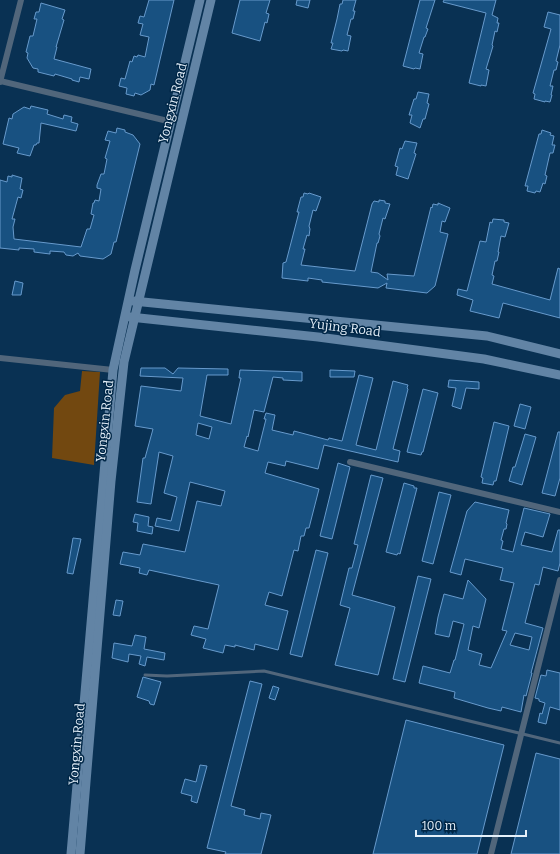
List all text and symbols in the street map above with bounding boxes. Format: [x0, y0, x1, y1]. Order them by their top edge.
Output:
street label: Yongxin Road [155, 61, 190, 145]
street label: Yujing Road [308, 316, 382, 339]
street label: Yongxin Road [93, 379, 116, 463]
street label: Yongxin Road [65, 702, 88, 786]
scale bar [416, 812, 526, 838]
text: 100 m [422, 819, 457, 833]

